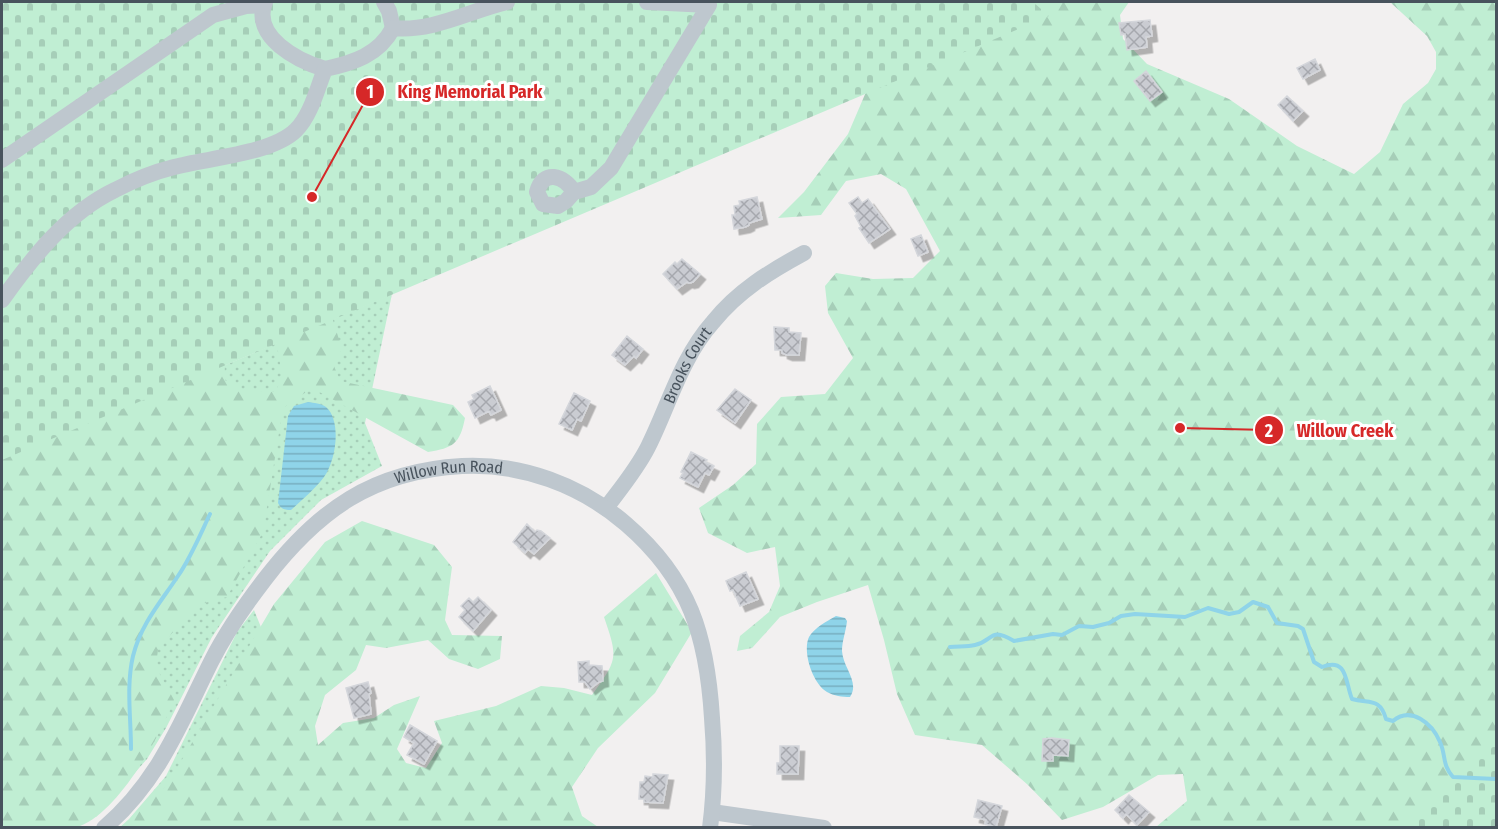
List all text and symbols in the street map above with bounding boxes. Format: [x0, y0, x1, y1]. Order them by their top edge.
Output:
callout: King Memorial Park [355, 74, 554, 110]
text: 1 [366, 81, 374, 103]
text: King Memorial Park [398, 81, 543, 103]
street label: Brooks Court [659, 322, 715, 406]
callout: Willow Creek [1254, 412, 1405, 448]
text: 2 [1264, 420, 1273, 442]
text: Willow Creek [1297, 420, 1394, 442]
street label: Willow Run Road [392, 456, 504, 487]

